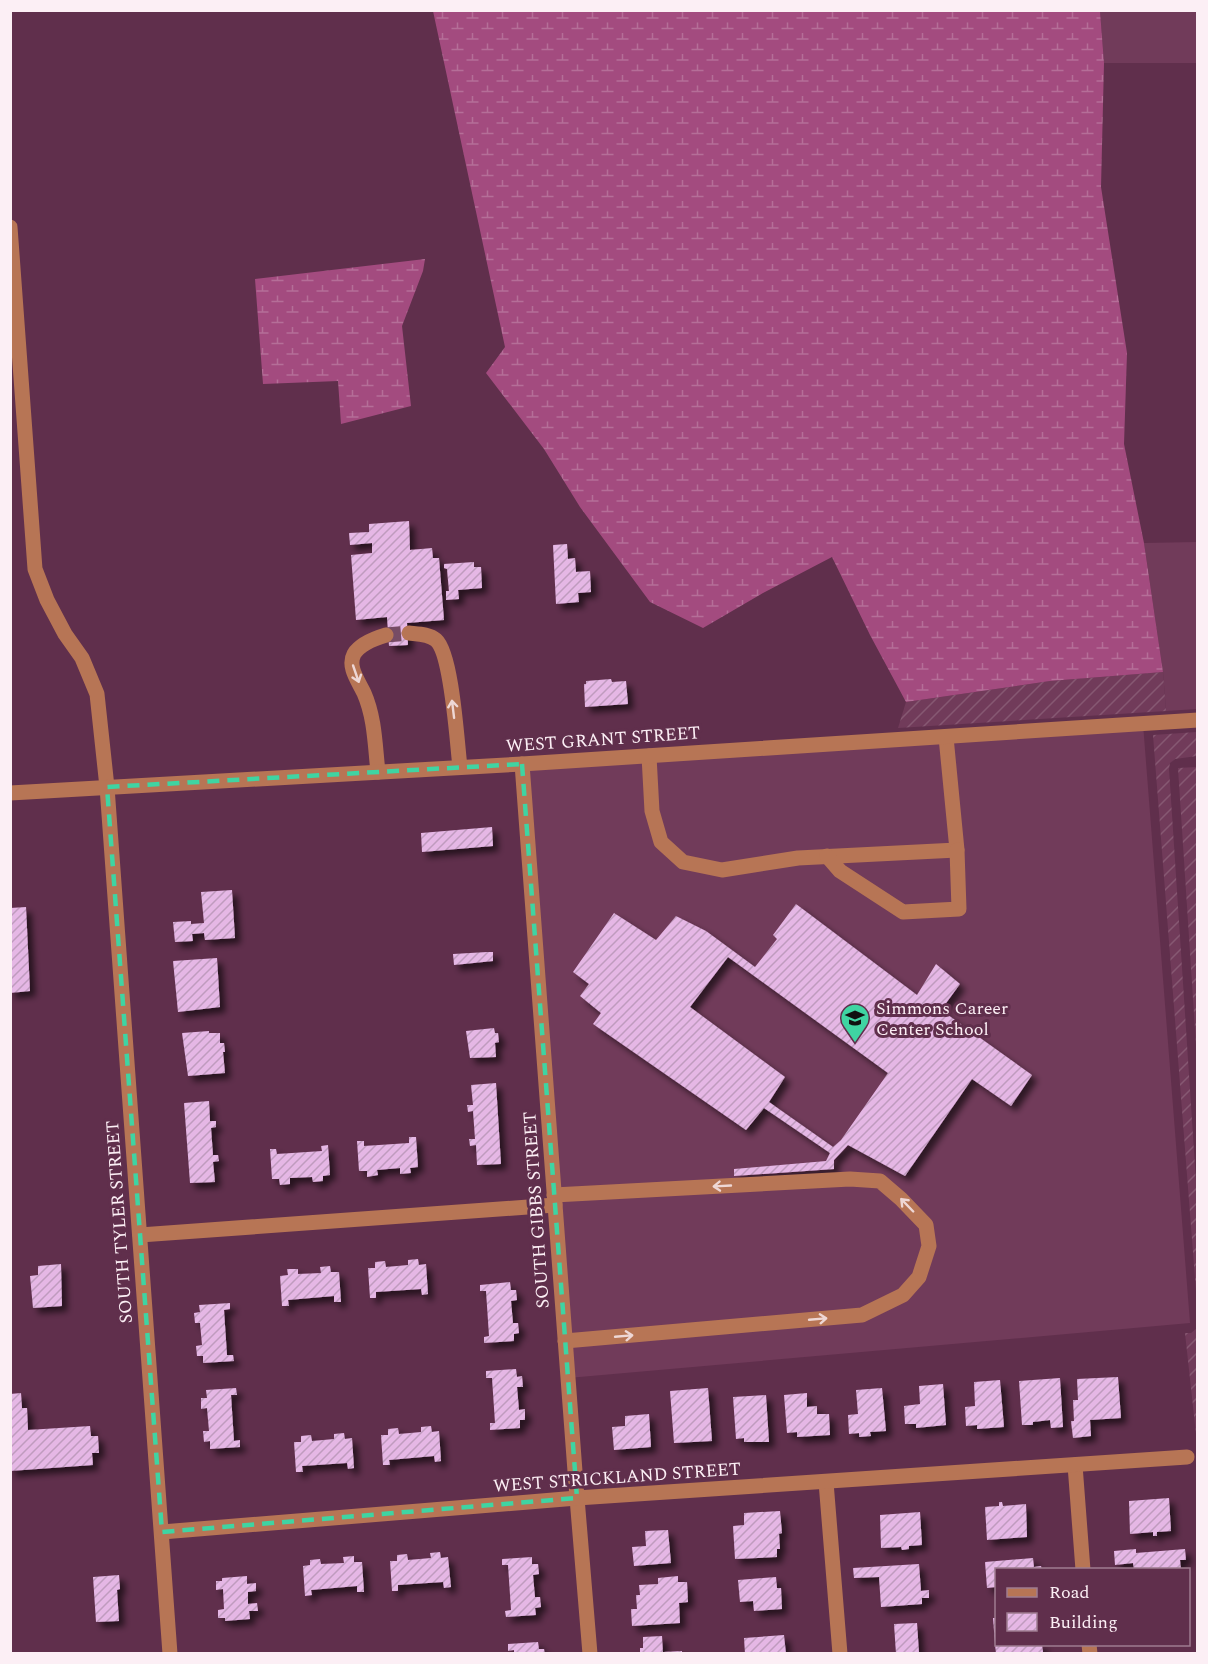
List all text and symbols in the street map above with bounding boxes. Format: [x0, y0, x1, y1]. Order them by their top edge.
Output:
one-way arrow [351, 664, 362, 683]
one-way arrow [448, 700, 459, 720]
street label: WEST GRANT STREET [505, 719, 701, 760]
place label: Simmons Career Center School [876, 995, 1008, 1043]
school or university icon: Simmons Career Center School [839, 1002, 871, 1044]
street label: SOUTH GIBBS STREET [516, 1111, 557, 1309]
street label: SOUTH TYLER STREET [99, 1120, 140, 1324]
one-way arrow [712, 1180, 732, 1191]
one-way arrow [900, 1198, 914, 1213]
one-way arrow [807, 1313, 827, 1324]
one-way arrow [613, 1330, 633, 1341]
street label: WEST STRICKLAND STREET [492, 1455, 742, 1500]
legend [995, 1568, 1190, 1646]
text: Road [1049, 1579, 1090, 1606]
text: Building [1049, 1609, 1118, 1636]

